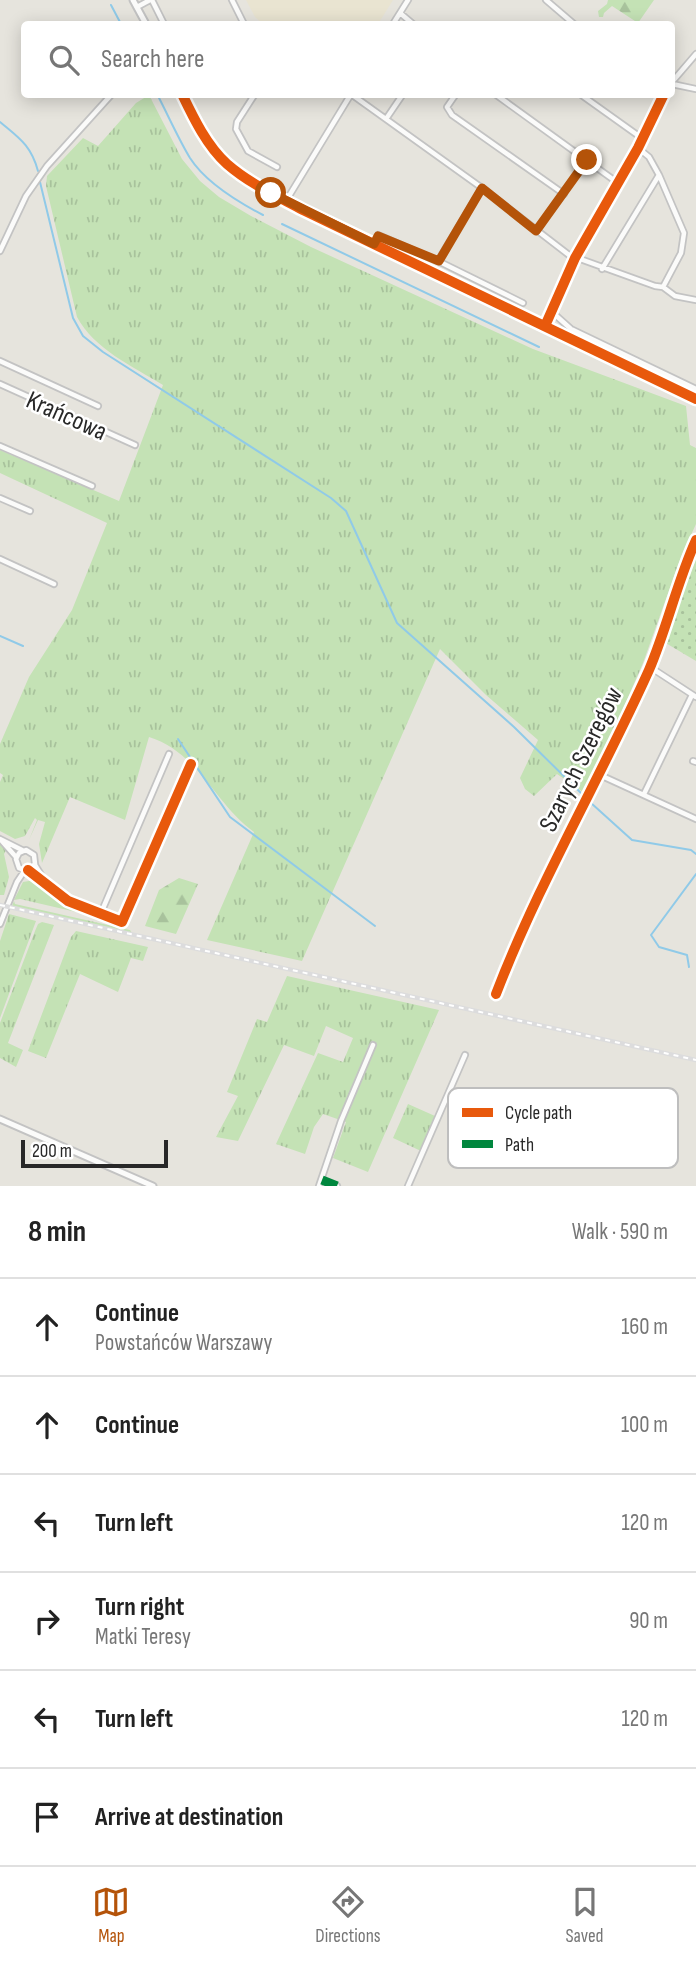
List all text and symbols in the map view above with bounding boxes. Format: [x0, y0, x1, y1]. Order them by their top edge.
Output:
search box [21, 21, 675, 98]
icon: search [45, 41, 83, 79]
text: Search here [101, 44, 204, 75]
route end [571, 144, 602, 175]
route start [255, 177, 286, 208]
street label: Krańcowa [21, 385, 112, 448]
street label: Szarych Szeregów [533, 682, 630, 837]
legend [448, 1088, 678, 1168]
text: Cycle path [505, 1102, 572, 1125]
text: Path [505, 1134, 534, 1157]
scale bar [21, 1137, 168, 1169]
text: 200 m [32, 1140, 72, 1163]
text: 8 min [28, 1214, 86, 1250]
text: Walk · 590 m [572, 1218, 668, 1246]
text: Continue [95, 1298, 179, 1329]
icon: ahead [28, 1308, 66, 1346]
text: 160 m [621, 1313, 668, 1341]
text: Powstańców Warszawy [95, 1329, 272, 1357]
icon: ahead [28, 1406, 66, 1444]
text: Continue [95, 1410, 179, 1441]
text: 100 m [621, 1411, 668, 1439]
icon: left [28, 1504, 66, 1542]
text: Turn left [95, 1508, 173, 1539]
text: 120 m [622, 1509, 668, 1537]
text: Turn right [95, 1592, 184, 1623]
icon: right [28, 1602, 66, 1640]
text: 90 m [629, 1607, 668, 1635]
text: Matki Teresy [95, 1623, 191, 1651]
icon: left [28, 1700, 66, 1738]
text: Turn left [95, 1704, 173, 1735]
text: 120 m [622, 1705, 668, 1733]
icon: arrive [28, 1798, 66, 1836]
text: Arrive at destination [95, 1802, 283, 1833]
tab: Map [92, 1883, 130, 1948]
tab: Directions [315, 1883, 381, 1948]
tab: Saved [565, 1883, 604, 1948]

